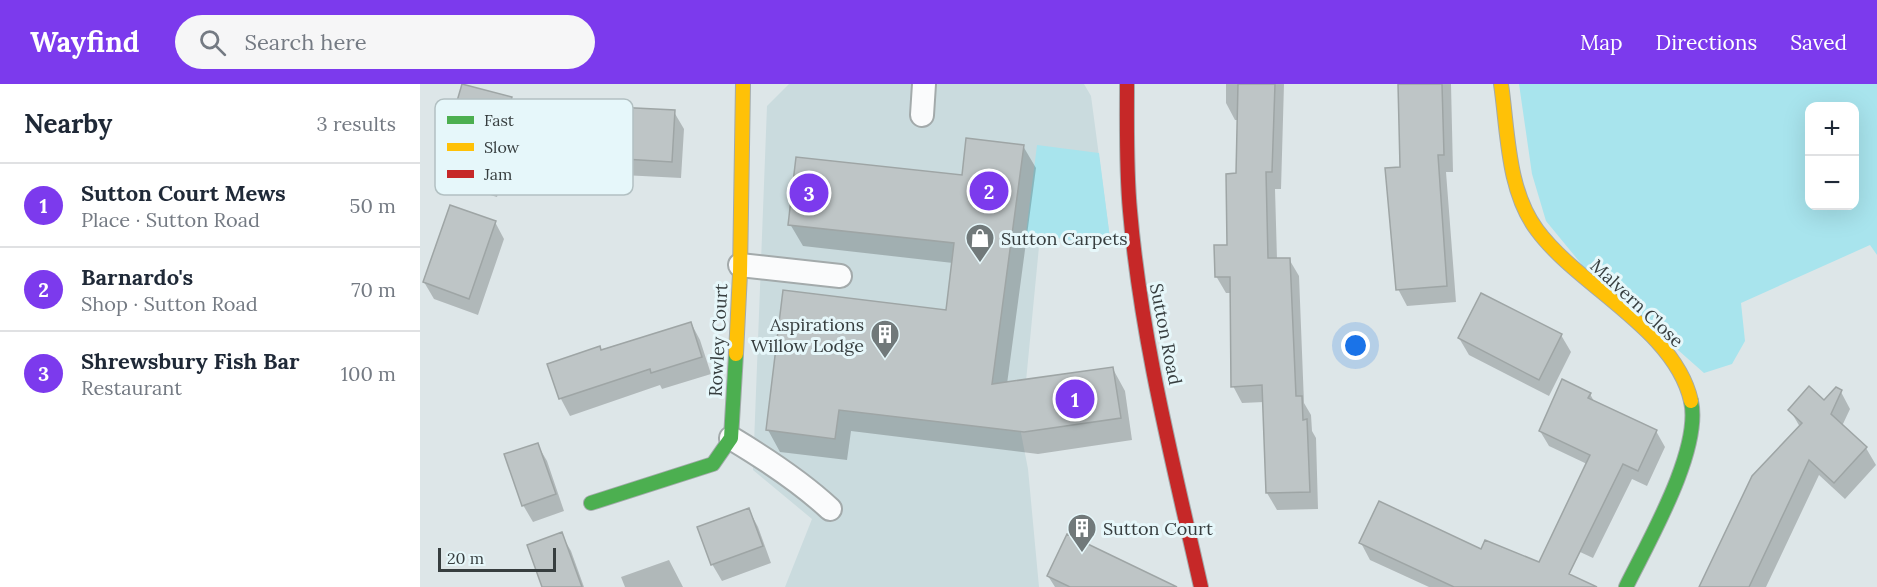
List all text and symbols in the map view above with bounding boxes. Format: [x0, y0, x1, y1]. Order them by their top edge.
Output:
search box [175, 15, 595, 69]
text: Wayfind [30, 24, 139, 60]
icon: search [196, 26, 229, 59]
text: Search here [244, 28, 367, 56]
text: Map [1580, 29, 1623, 56]
text: Directions [1656, 29, 1757, 56]
text: Saved [1790, 29, 1847, 56]
legend [435, 99, 633, 195]
map controls [1805, 102, 1859, 210]
button: + [1805, 102, 1859, 156]
text: Nearby [24, 107, 112, 140]
text: Fast [484, 110, 515, 130]
text: 3 results [317, 111, 396, 136]
text: Slow [484, 137, 520, 157]
button: − [1805, 156, 1859, 210]
text: Jam [483, 164, 512, 184]
pin: 2 [970, 168, 1008, 214]
pin: 3 [790, 170, 828, 216]
text: Sutton Court Mews [81, 179, 286, 207]
text: 1 [39, 193, 48, 218]
text: 50 m [350, 193, 396, 218]
text: Place · Sutton Road [81, 207, 260, 232]
shop icon: Sutton Carpets [964, 222, 996, 264]
place label: Sutton Carpets [1001, 227, 1128, 250]
street label: Malvern Close [1586, 254, 1689, 352]
text: Barnardo's [81, 263, 193, 291]
text: 2 [38, 277, 49, 302]
text: 70 m [351, 277, 396, 302]
street label: Sutton Road [1145, 281, 1187, 387]
street label: Rowley Court [704, 283, 732, 397]
text: Shop · Sutton Road [81, 291, 258, 316]
place label: Aspirations Willow Lodge [751, 313, 864, 357]
building icon: Aspirations Willow Lodge [869, 318, 901, 360]
your location [1341, 331, 1370, 360]
text: Shrewsbury Fish Bar [81, 347, 300, 375]
text: 3 [38, 361, 49, 386]
text: 100 m [341, 361, 396, 386]
text: Restaurant [81, 375, 182, 400]
pin: 1 [1056, 376, 1094, 422]
building icon: Sutton Court [1066, 512, 1098, 554]
place label: Sutton Court [1103, 517, 1213, 540]
scale bar [438, 545, 556, 572]
text: 20 m [447, 548, 484, 568]

